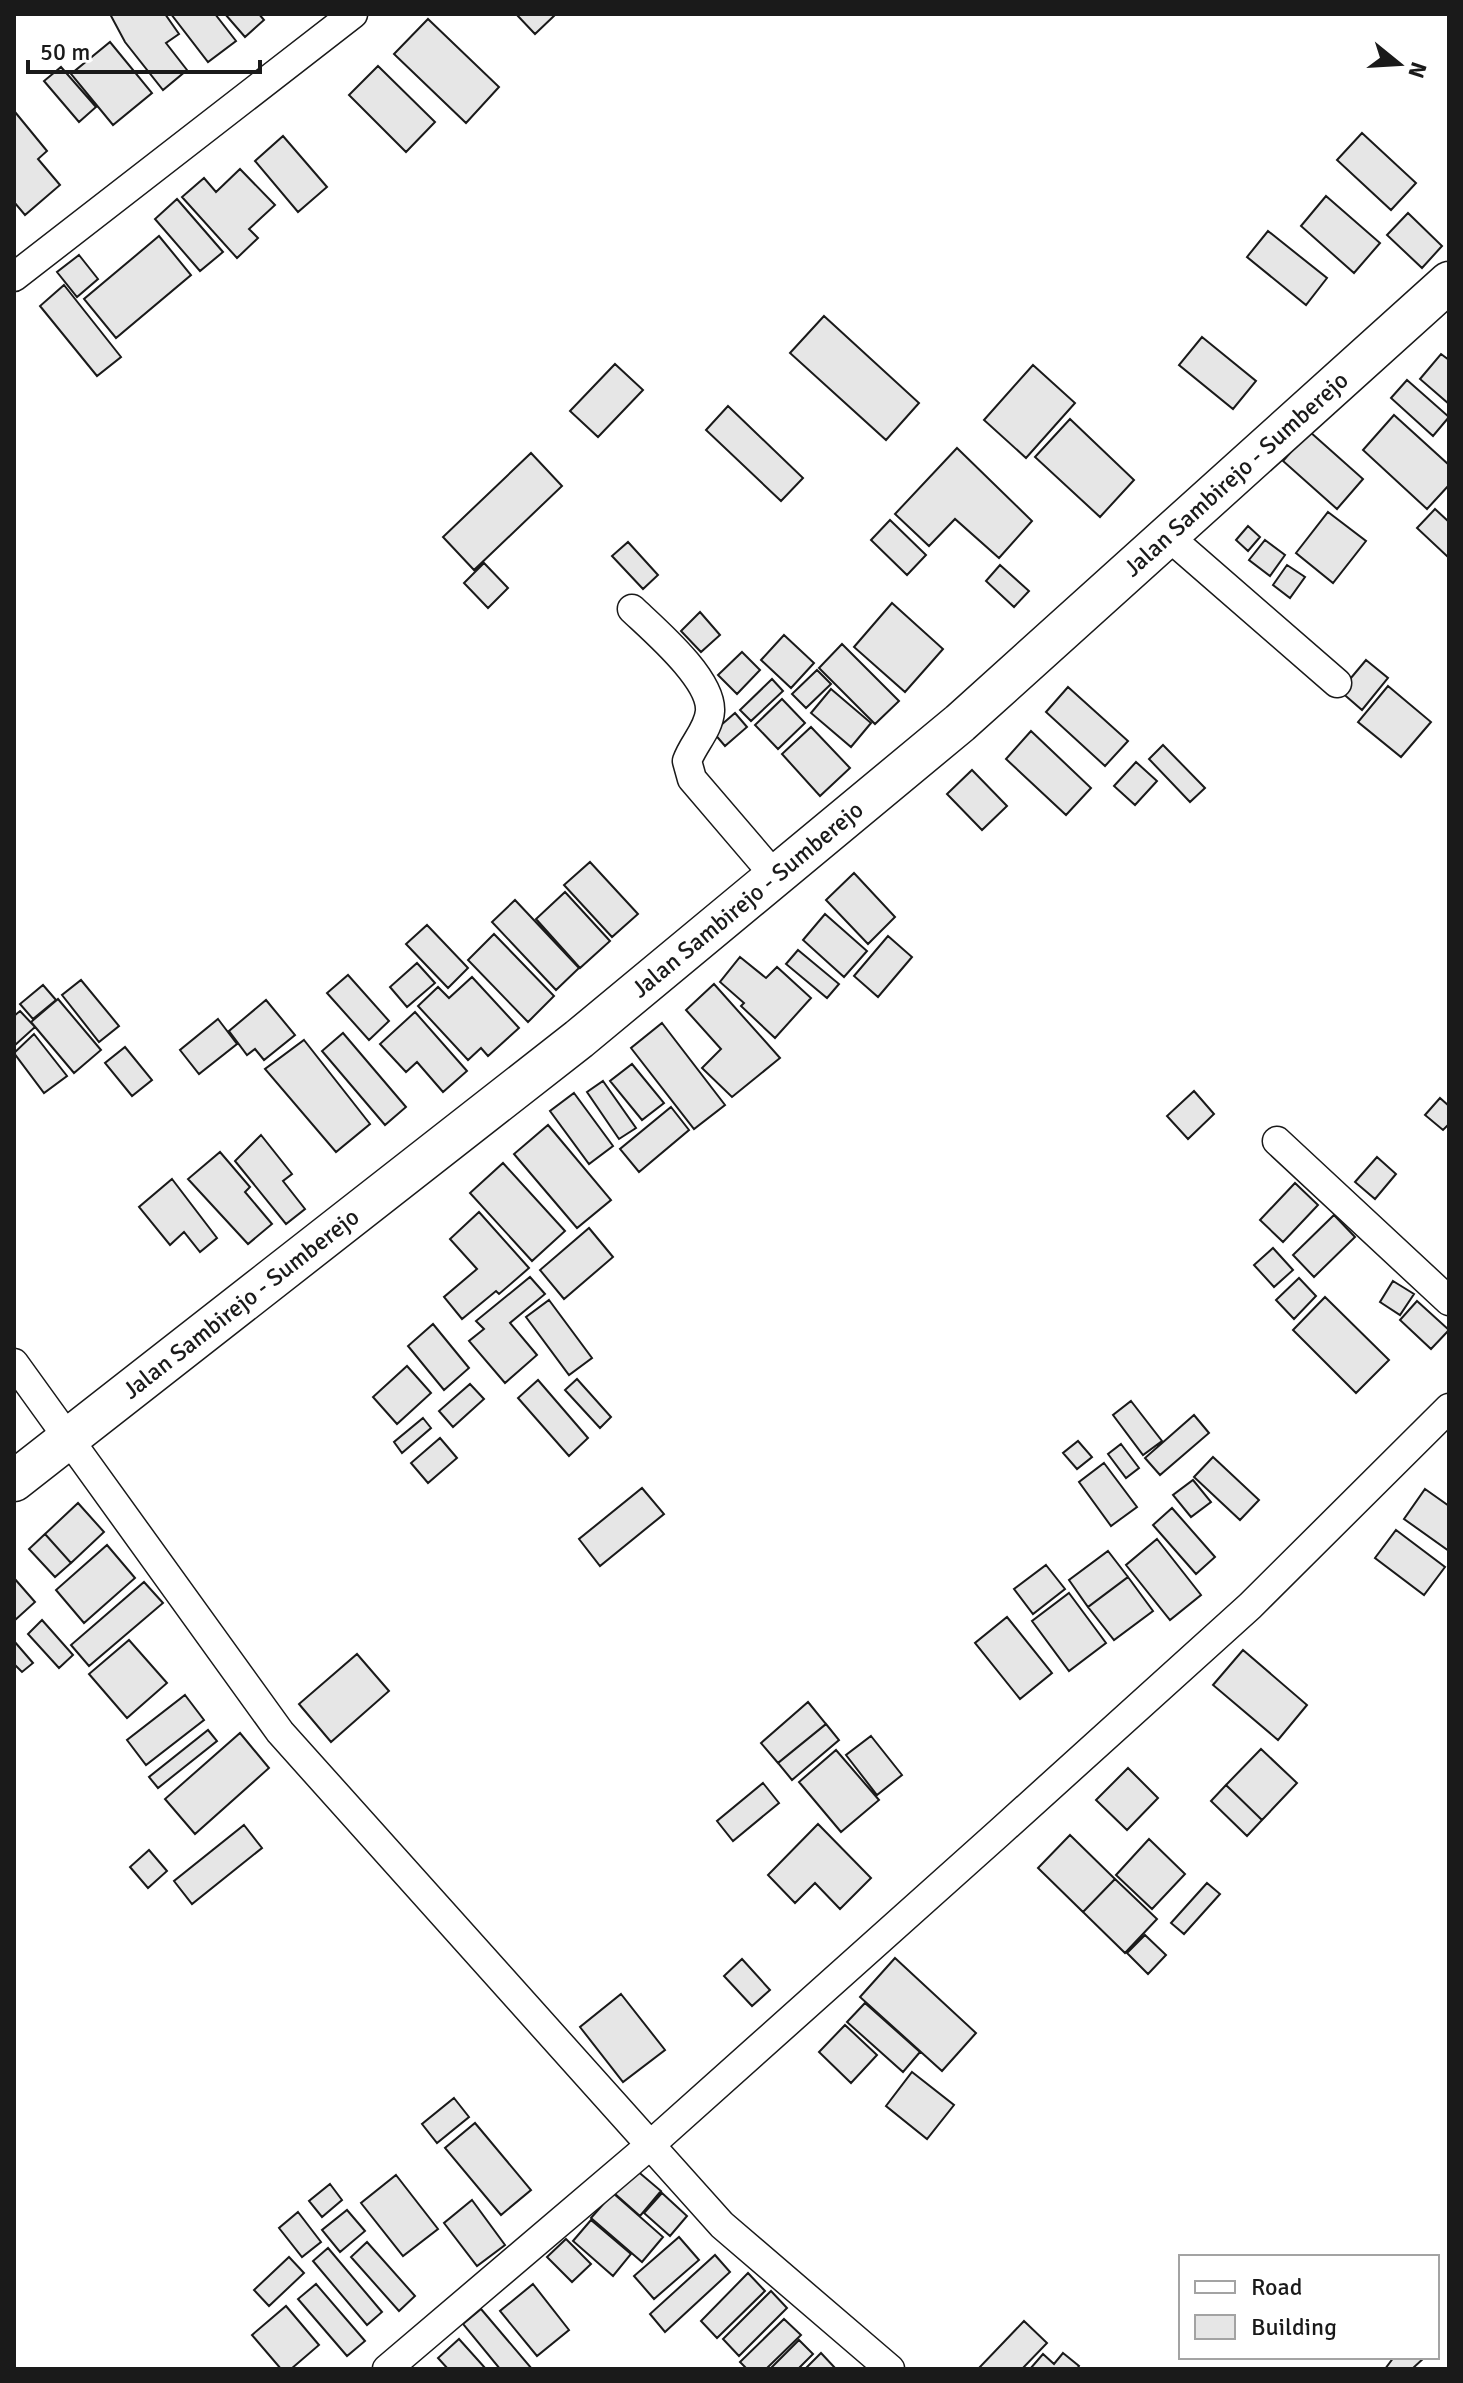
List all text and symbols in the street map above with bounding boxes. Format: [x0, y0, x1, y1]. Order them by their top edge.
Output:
scale bar [28, 24, 260, 74]
north arrow [1359, 24, 1439, 104]
text: 50 m [40, 37, 90, 67]
text: N [1402, 59, 1433, 81]
street label: Jalan Sambirejo - Sumberejo [1117, 365, 1355, 583]
street label: Jalan Sambirejo - Sumberejo [625, 795, 869, 1004]
street label: Jalan Sambirejo - Sumberejo [117, 1202, 365, 1405]
legend [1179, 2255, 1439, 2359]
text: Road [1251, 2272, 1302, 2302]
text: Building [1251, 2312, 1337, 2342]

